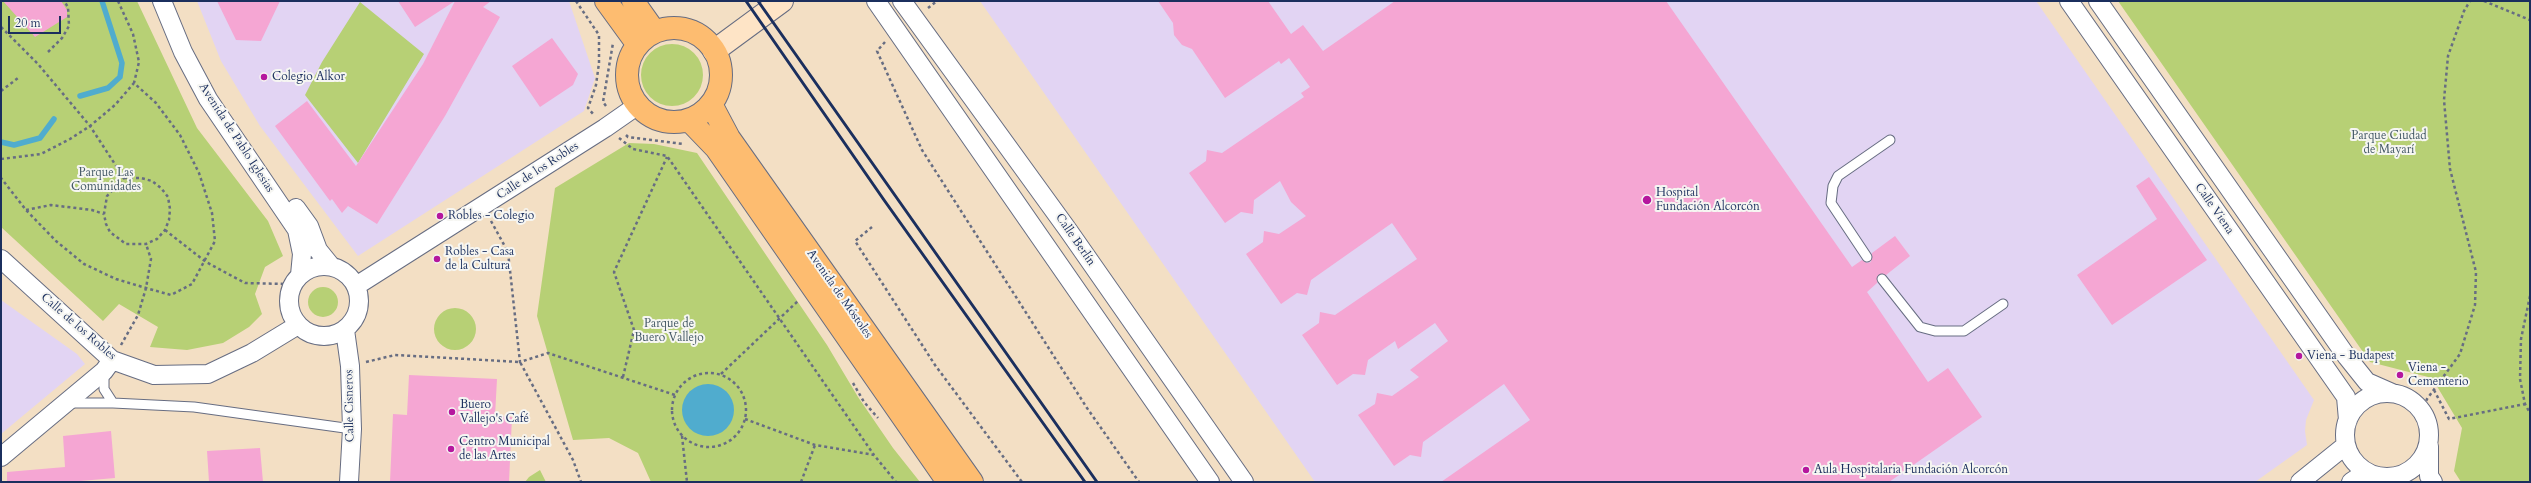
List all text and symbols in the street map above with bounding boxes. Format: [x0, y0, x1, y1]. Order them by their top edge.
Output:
scale bar [10, 8, 63, 34]
text: 20 m [15, 15, 41, 31]
place label: Colegio Alkor [272, 70, 345, 84]
marker: Colegio Alkor [259, 72, 269, 82]
street label: Avenida de Pablo Iglesias [195, 81, 277, 195]
park label: Parque Ciudad de Mayarí [2351, 129, 2427, 157]
street label: Calle de los Robles [494, 139, 582, 203]
park label: Parque Las Comunidades [71, 166, 141, 194]
street label: Calle Viena [2191, 181, 2237, 237]
place label: Hospital Fundación Alcorcón [1656, 186, 1760, 214]
marker: Hospital Fundación Alcorcón [1641, 194, 1653, 206]
place label: Robles - Colegio [448, 209, 534, 223]
marker: Robles - Colegio [435, 211, 445, 221]
street label: Calle Berlín [1052, 211, 1098, 269]
place label: Robles - Casa de la Cultura [445, 245, 514, 273]
street label: Avenida de Móstoles [803, 247, 875, 341]
marker: Robles - Casa de la Cultura [432, 254, 442, 264]
street label: Calle de los Robles [38, 290, 118, 364]
park label: Parque de Buero Vallejo [634, 317, 704, 345]
place label: Viena - Budapest [2307, 349, 2394, 363]
marker: Viena - Budapest [2294, 351, 2304, 361]
place label: Viena - Cementerio [2408, 361, 2469, 389]
street label: Calle Cisneros [342, 369, 358, 443]
marker: Viena - Cementerio [2395, 370, 2405, 380]
place label: Buero Vallejo's Café [460, 398, 529, 426]
marker: Buero Vallejo's Café [447, 407, 457, 417]
place label: Centro Municipal de las Artes [459, 435, 550, 463]
marker: Centro Municipal de las Artes [446, 444, 456, 454]
place label: Aula Hospitalaria Fundación Alcorcón [1814, 463, 2008, 477]
marker: Aula Hospitalaria Fundación Alcorcón [1801, 465, 1811, 475]

